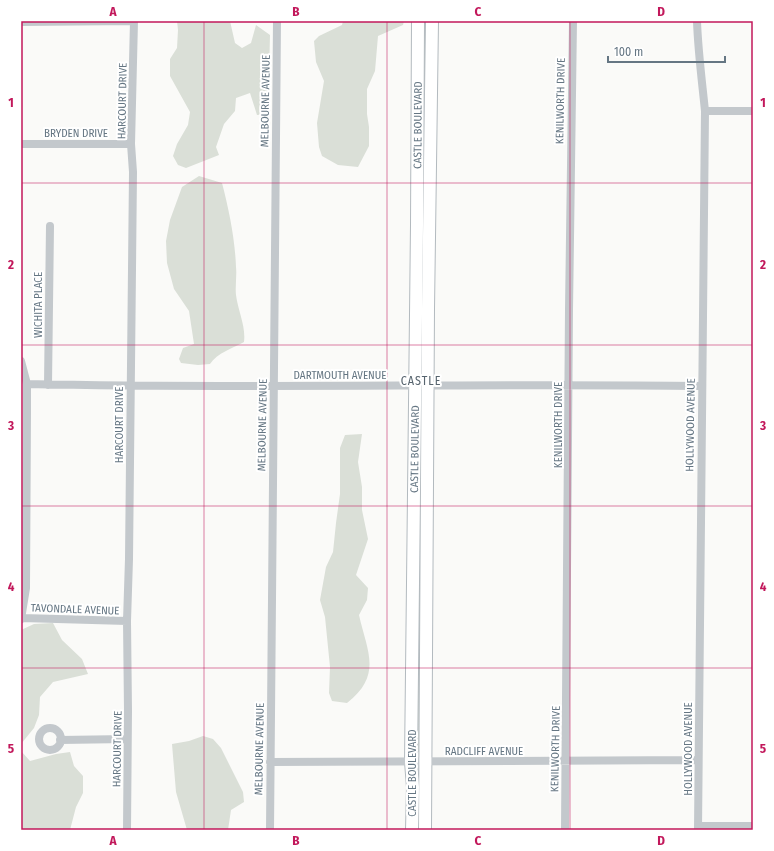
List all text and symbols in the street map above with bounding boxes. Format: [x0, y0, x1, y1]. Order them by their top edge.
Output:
text: A [108, 4, 117, 19]
text: B [292, 4, 300, 19]
text: C [475, 4, 482, 19]
text: D [657, 4, 665, 19]
scale bar [608, 38, 725, 64]
text: 100 m [614, 45, 643, 59]
street label: MELBOURNE AVENUE [258, 55, 273, 147]
street label: KENILWORTH DRIVE [553, 58, 568, 144]
street label: HARCOURT DRIVE [115, 63, 130, 139]
street label: CASTLE BOULEVARD [411, 81, 425, 169]
text: 1 [8, 95, 14, 110]
text: 1 [760, 95, 766, 110]
street label: BRYDEN DRIVE [44, 127, 108, 140]
text: 2 [7, 257, 14, 272]
text: 2 [759, 257, 766, 272]
street label: WICHITA PLACE [32, 272, 45, 338]
street label: DARTMOUTH AVENUE [294, 369, 386, 382]
district label: CASTLE [401, 374, 441, 388]
street label: HOLLYWOOD AVENUE [683, 378, 698, 472]
street label: MELBOURNE AVENUE [255, 379, 270, 471]
street label: KENILWORTH DRIVE [552, 382, 565, 468]
street label: HARCOURT DRIVE [113, 387, 126, 463]
street label: CASTLE BOULEVARD [408, 405, 422, 493]
text: 3 [7, 418, 14, 433]
text: 3 [759, 418, 766, 433]
text: 4 [8, 579, 15, 594]
text: 4 [760, 579, 767, 594]
street label: TAVONDALE AVENUE [30, 601, 120, 618]
street label: HOLLYWOOD AVENUE [682, 702, 695, 796]
street label: MELBOURNE AVENUE [252, 703, 267, 795]
street label: KENILWORTH DRIVE [548, 706, 563, 792]
street label: HARCOURT DRIVE [110, 711, 125, 787]
street label: CASTLE BOULEVARD [406, 729, 419, 817]
text: 5 [8, 741, 14, 756]
text: 5 [760, 741, 766, 756]
street label: RADCLIFF AVENUE [445, 745, 523, 758]
text: A [108, 833, 117, 848]
text: B [292, 833, 300, 848]
text: C [475, 833, 482, 848]
text: D [657, 833, 665, 848]

